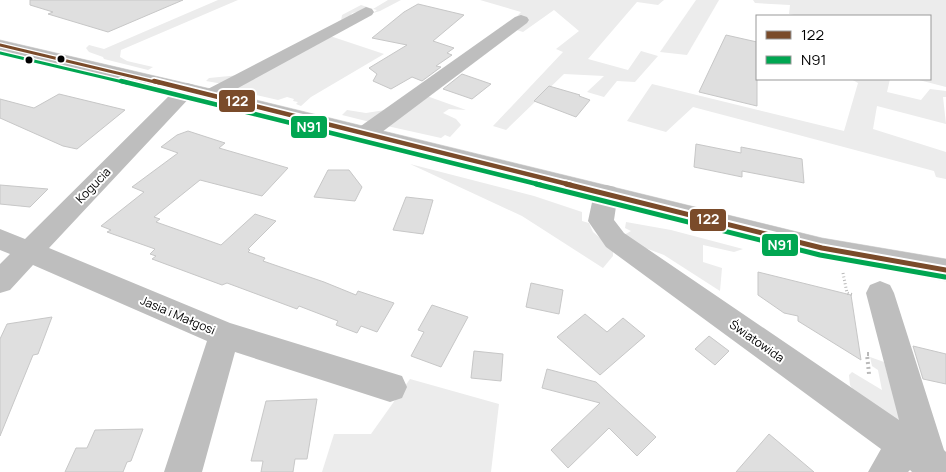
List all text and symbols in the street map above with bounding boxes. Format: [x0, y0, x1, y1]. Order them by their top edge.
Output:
legend [756, 15, 931, 80]
text: 122 [801, 24, 824, 45]
text: N91 [801, 49, 826, 70]
unlabelled marker [56, 54, 66, 64]
unlabelled marker [24, 55, 34, 65]
line badge: 122 [218, 89, 256, 113]
text: 122 [226, 91, 248, 110]
line badge: N91 [290, 115, 328, 139]
text: N91 [297, 117, 321, 136]
street label: Kogucia [72, 163, 114, 207]
line badge: 122 [689, 208, 727, 232]
text: 122 [697, 209, 719, 228]
line badge: N91 [761, 233, 799, 257]
text: N91 [768, 235, 792, 254]
street label: Jasia i Małgosi [138, 292, 218, 338]
street label: Światowida [726, 316, 788, 366]

